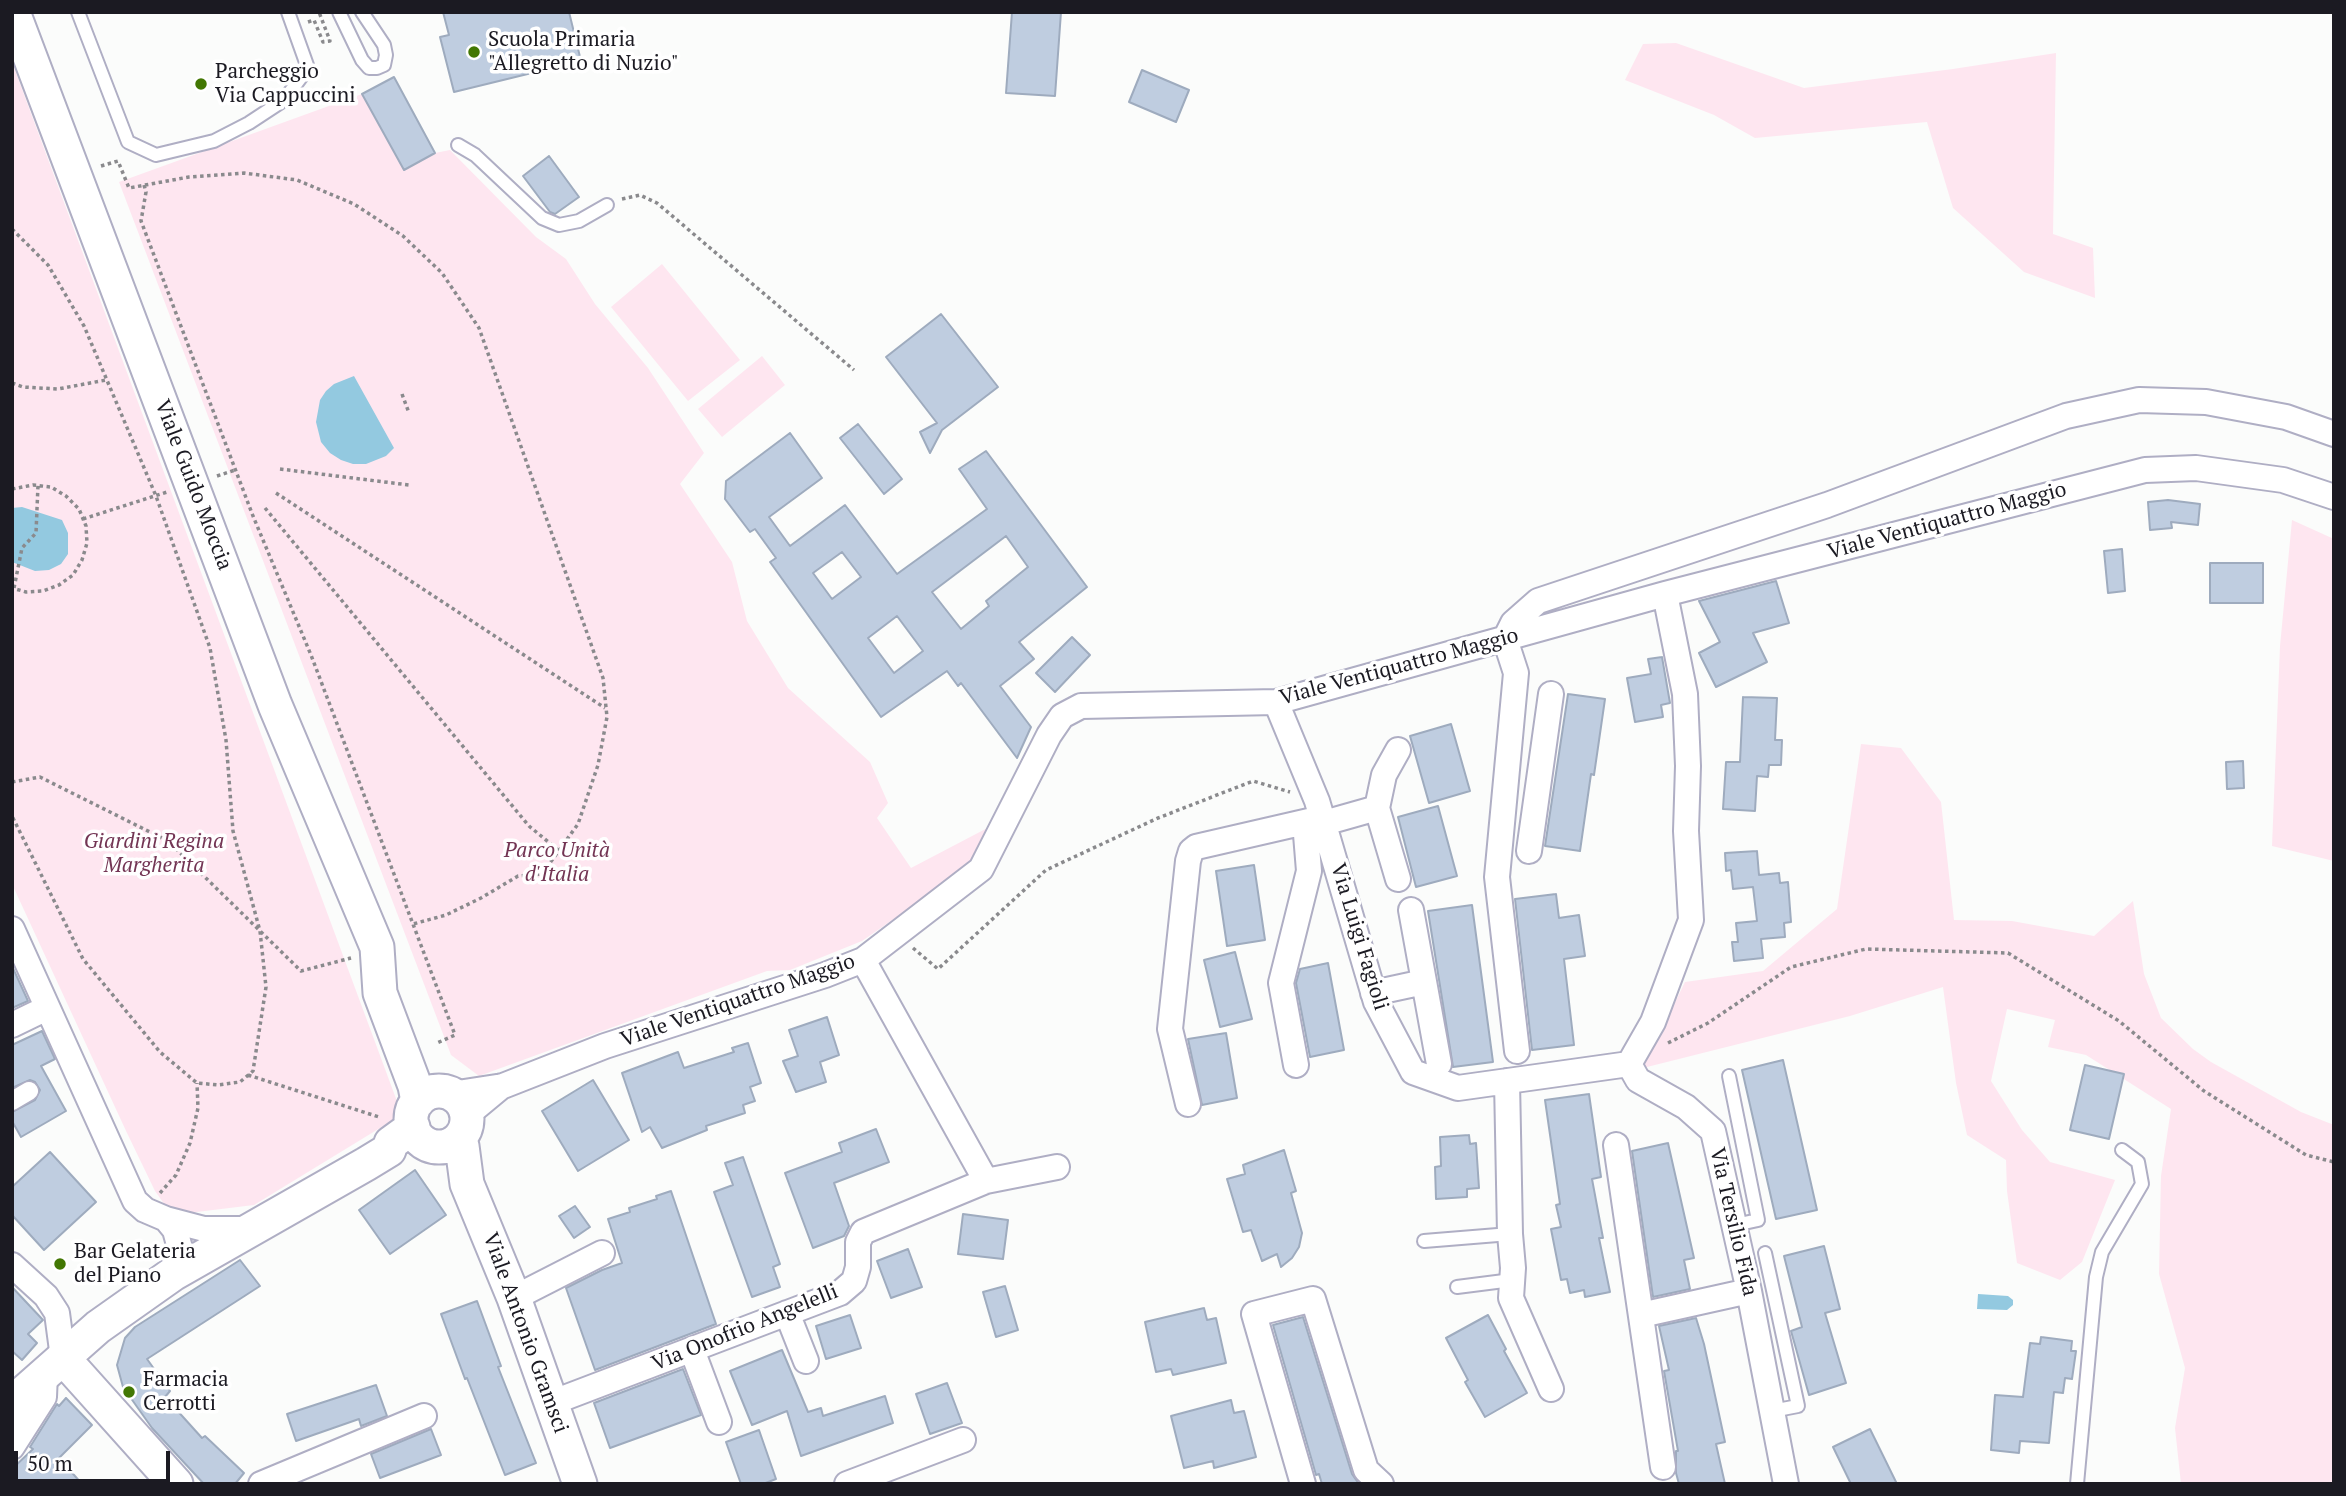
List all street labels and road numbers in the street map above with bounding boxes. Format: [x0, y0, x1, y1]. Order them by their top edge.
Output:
street label: Viale Guido Moccia [149, 396, 237, 574]
street label: Viale Ventiquattro Maggio [1825, 477, 2069, 565]
street label: Viale Ventiquattro Maggio [1277, 623, 1521, 711]
street label: Via Luigi Fagioli [1325, 860, 1393, 1014]
street label: Viale Ventiquattro Maggio [617, 949, 859, 1053]
street label: Via Tersilio Fida [1704, 1145, 1762, 1299]
street label: Viale Antonio Gramsci [477, 1229, 573, 1437]
street label: Via Onofrio Angelelli [648, 1279, 842, 1377]

